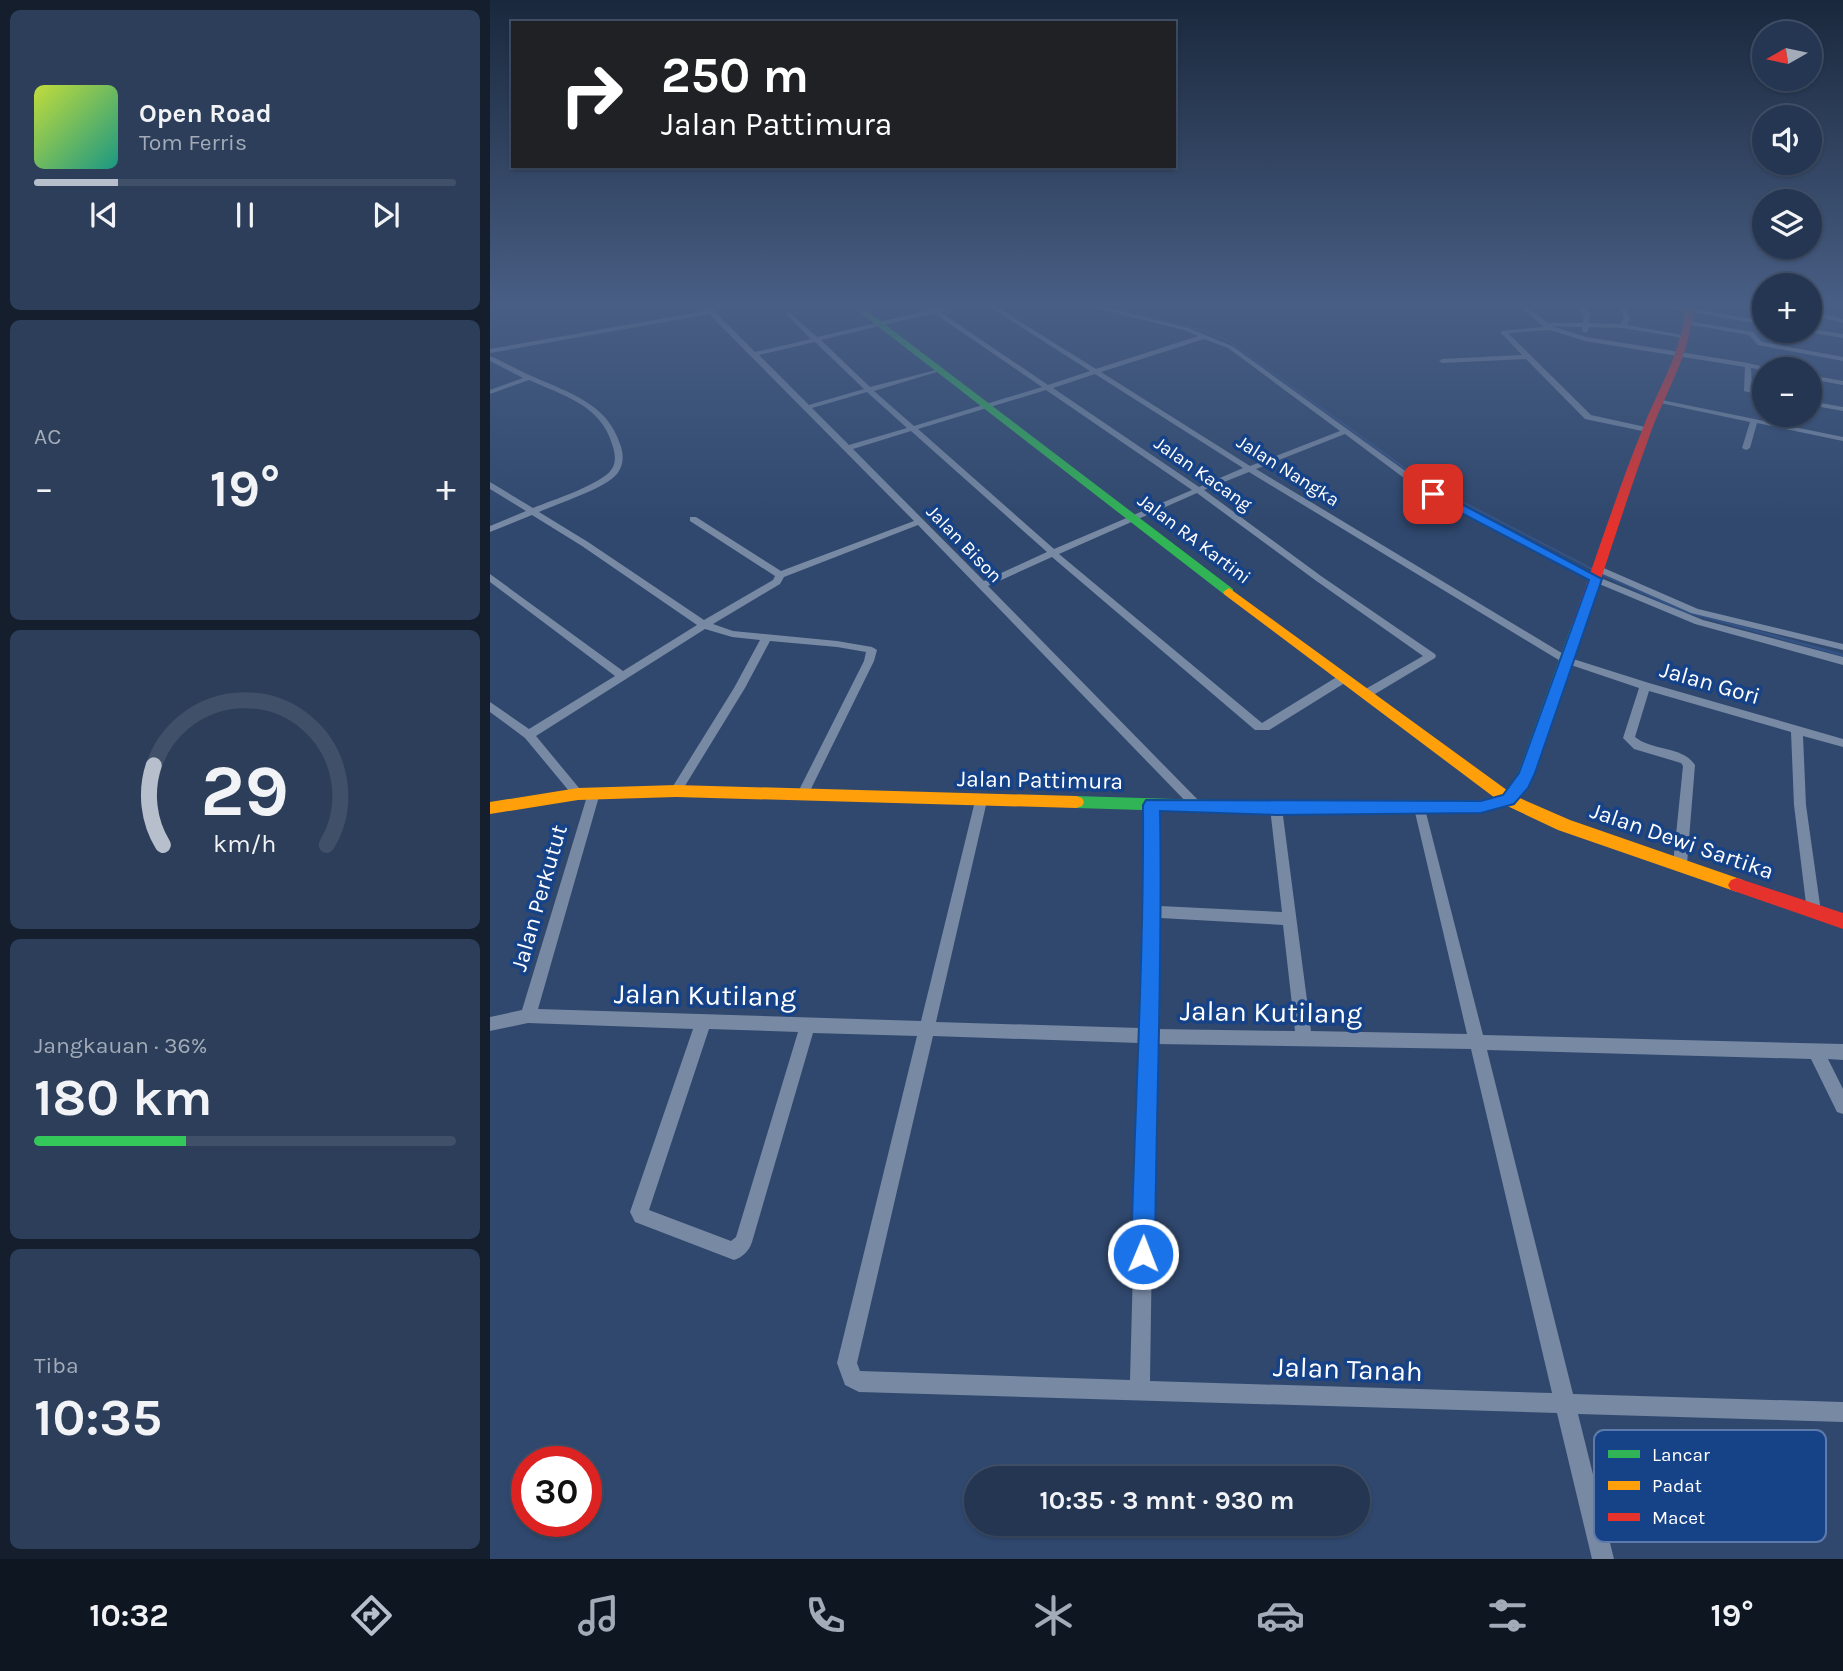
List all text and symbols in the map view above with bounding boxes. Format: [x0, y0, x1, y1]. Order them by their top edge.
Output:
north arrow [1752, 21, 1822, 91]
map controls [1752, 21, 1822, 427]
text: 250 m [661, 47, 809, 104]
icon: right [546, 49, 637, 140]
text: Open Road [139, 98, 272, 129]
button: sound [1752, 105, 1822, 175]
text: Jalan Pattimura [661, 106, 892, 143]
text: Tom Ferris [139, 129, 247, 156]
button: layers [1752, 189, 1822, 259]
icon: previous [85, 196, 123, 234]
icon: pause [226, 196, 264, 234]
icon: next [367, 196, 405, 234]
button: + [1752, 273, 1822, 343]
button: − [1752, 357, 1822, 427]
text: AC [34, 423, 61, 450]
street label: Jalan Nangka [1233, 431, 1343, 511]
street label: Jalan Kacang [1150, 432, 1256, 516]
text: 19° [210, 458, 280, 519]
pin [1403, 464, 1463, 524]
text: − [34, 466, 54, 511]
text: + [436, 466, 456, 511]
icon: arrive [1414, 475, 1452, 513]
street label: Jalan RA Kartini [1133, 489, 1255, 589]
street label: Jalan Bison [922, 501, 1006, 587]
street label: Jalan Gori [1657, 656, 1763, 710]
text: 29 [201, 749, 289, 834]
street label: Jalan Pattimura [957, 765, 1123, 795]
street label: Jalan Dewi Sartika [1587, 797, 1777, 885]
street label: Jalan Perkutut [505, 821, 573, 974]
text: km/h [213, 829, 277, 858]
street label: Jalan Kutilang [614, 977, 797, 1013]
street label: Jalan Kutilang [1180, 994, 1363, 1030]
text: Jangkauan · 36% [34, 1032, 207, 1059]
text: 180 km [34, 1067, 212, 1128]
position arrow [1106, 1217, 1180, 1291]
street label: Jalan Tanah [1273, 1350, 1423, 1388]
text: Tiba [34, 1352, 79, 1379]
text: 10:35 [34, 1387, 162, 1448]
legend [1594, 1430, 1826, 1542]
text: Lancar [1652, 1444, 1710, 1466]
speed limit sign: 30 [511, 1446, 602, 1537]
text: Padat [1652, 1475, 1702, 1497]
text: 10:35 · 3 mnt · 930 m [1039, 1485, 1295, 1516]
text: Macet [1652, 1507, 1705, 1529]
icon: directions [347, 1591, 396, 1640]
icon: music [574, 1591, 623, 1640]
icon: phone [801, 1591, 850, 1640]
icon: climate [1029, 1591, 1078, 1640]
icon: car [1256, 1591, 1305, 1640]
icon: filters [1483, 1591, 1532, 1640]
text: 10:32 [89, 1597, 169, 1634]
text: 19° [1710, 1597, 1754, 1634]

